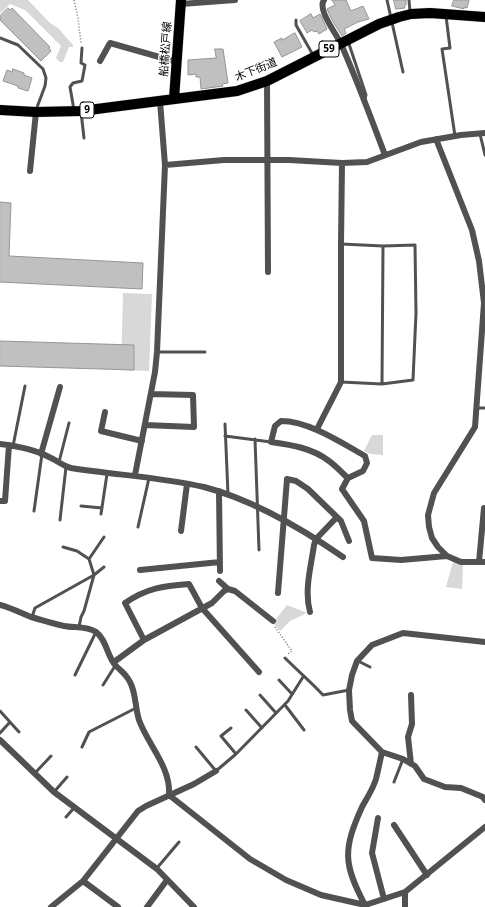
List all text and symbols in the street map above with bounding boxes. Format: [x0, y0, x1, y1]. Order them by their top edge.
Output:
street label: 船橋松戸線 [157, 21, 175, 77]
road number: 59 [319, 41, 339, 57]
street label: 木下街道 [233, 56, 279, 84]
road number: 9 [80, 102, 94, 118]

